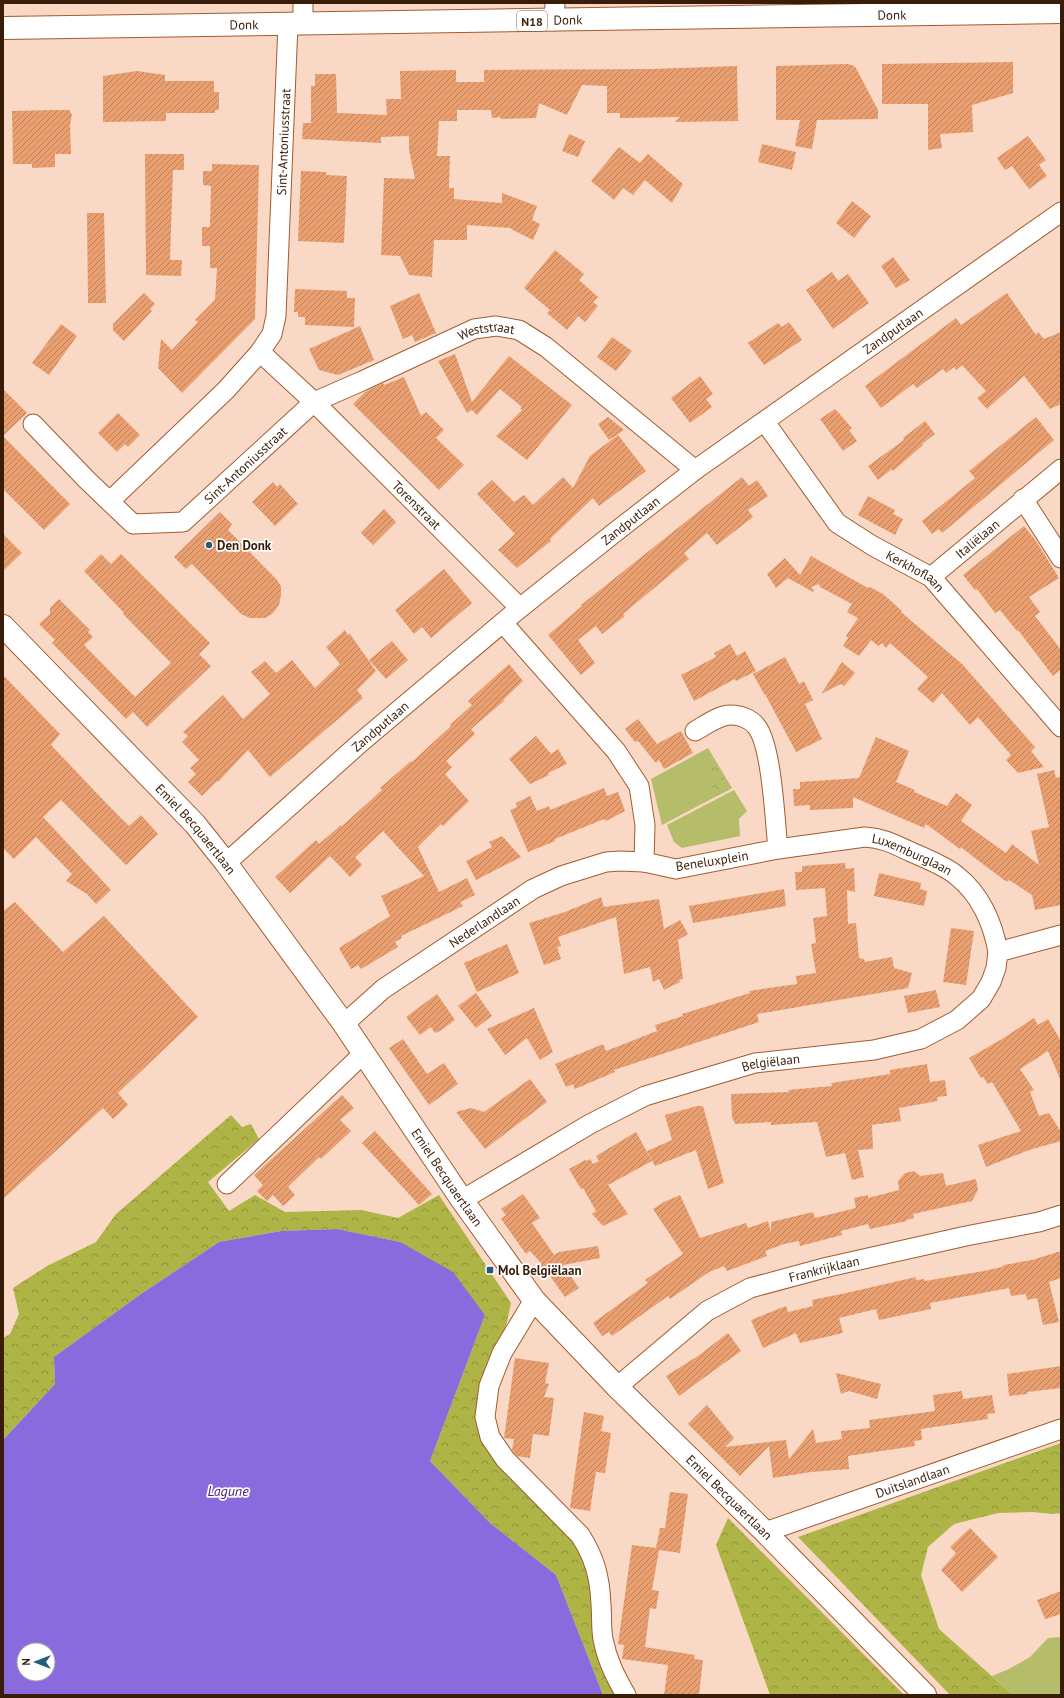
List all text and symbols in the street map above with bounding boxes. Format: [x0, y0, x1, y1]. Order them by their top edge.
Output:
street label: Donk [877, 6, 907, 23]
road number: N18 [517, 11, 547, 31]
street label: Donk [553, 11, 583, 28]
street label: Donk [229, 16, 259, 33]
street label: Sint-Antoniusstraat [272, 87, 294, 196]
street label: Zandputlaan [859, 304, 926, 358]
street label: Weststraat [455, 317, 517, 344]
street label: Sint-Antoniusstraat [200, 422, 291, 507]
street label: Torenstraat [389, 477, 445, 533]
street label: Zandputlaan [597, 492, 663, 549]
street label: Italiëlaan [952, 515, 1003, 562]
place label: Den Donk [217, 537, 272, 554]
marker: Den Donk [204, 540, 214, 550]
street label: Kerkhoflaan [883, 546, 948, 595]
street label: Zandputlaan [348, 697, 412, 755]
street label: Emiel Becquaertlaan [152, 780, 240, 877]
street label: Luxemburglaan [871, 829, 956, 879]
street label: Beneluxplein [674, 847, 750, 875]
street label: Nederlandlaan [446, 892, 523, 951]
street label: Belgiëlaan [739, 1050, 801, 1075]
street label: Emiel Becquaertlaan [408, 1125, 487, 1229]
street label: Frankrijklaan [787, 1252, 861, 1286]
place label: Mol Belgiëlaan [498, 1262, 581, 1279]
marker: Mol Belgiëlaan [485, 1265, 495, 1275]
street label: Emiel Becquaertlaan [683, 1451, 776, 1543]
street label: Duitslandlaan [873, 1460, 952, 1501]
water label: Lagune [207, 1482, 249, 1500]
north arrow [16, 1642, 56, 1682]
text: N [19, 1658, 33, 1666]

